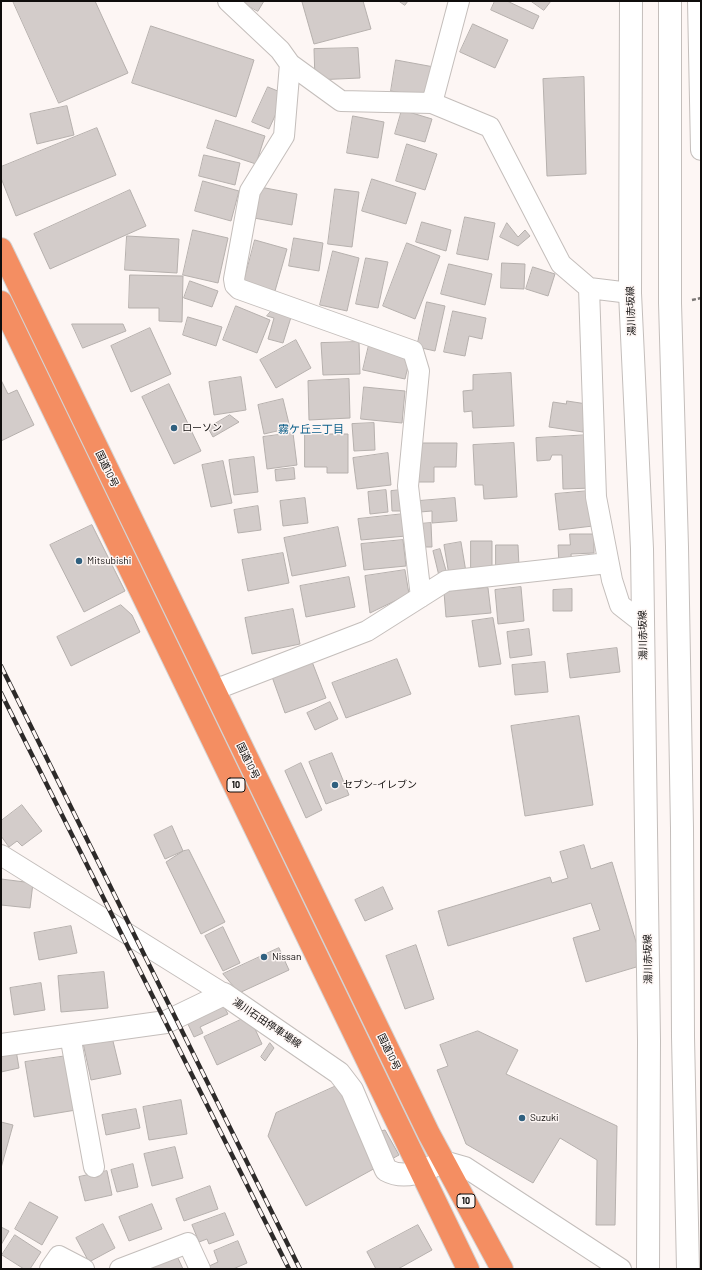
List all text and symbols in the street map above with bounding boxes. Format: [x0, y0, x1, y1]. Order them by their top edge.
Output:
street label: 湯川赤坂線 [624, 286, 638, 336]
place label: ローソン [182, 422, 222, 434]
district label: 霧ケ丘三丁目 [278, 422, 344, 436]
marker: ローソン [169, 423, 179, 433]
street label: 国道10号 [93, 449, 121, 489]
place label: Mitsubishi [87, 555, 131, 567]
marker: Mitsubishi [74, 556, 84, 566]
street label: 湯川赤坂線 [637, 610, 649, 660]
street label: 国道10号 [234, 741, 262, 781]
road number: 10 [227, 778, 245, 792]
place label: セブン-イレブン [343, 779, 417, 791]
marker: セブン-イレブン [330, 780, 340, 790]
street label: 湯川赤坂線 [642, 934, 654, 984]
place label: Nissan [272, 951, 301, 963]
marker: Nissan [259, 952, 269, 962]
street label: 湯川石田停車場線 [230, 996, 304, 1050]
street label: 国道10号 [375, 1032, 403, 1072]
place label: Suzuki [530, 1112, 559, 1124]
marker: Suzuki [517, 1113, 527, 1123]
road number: 10 [457, 1194, 475, 1208]

